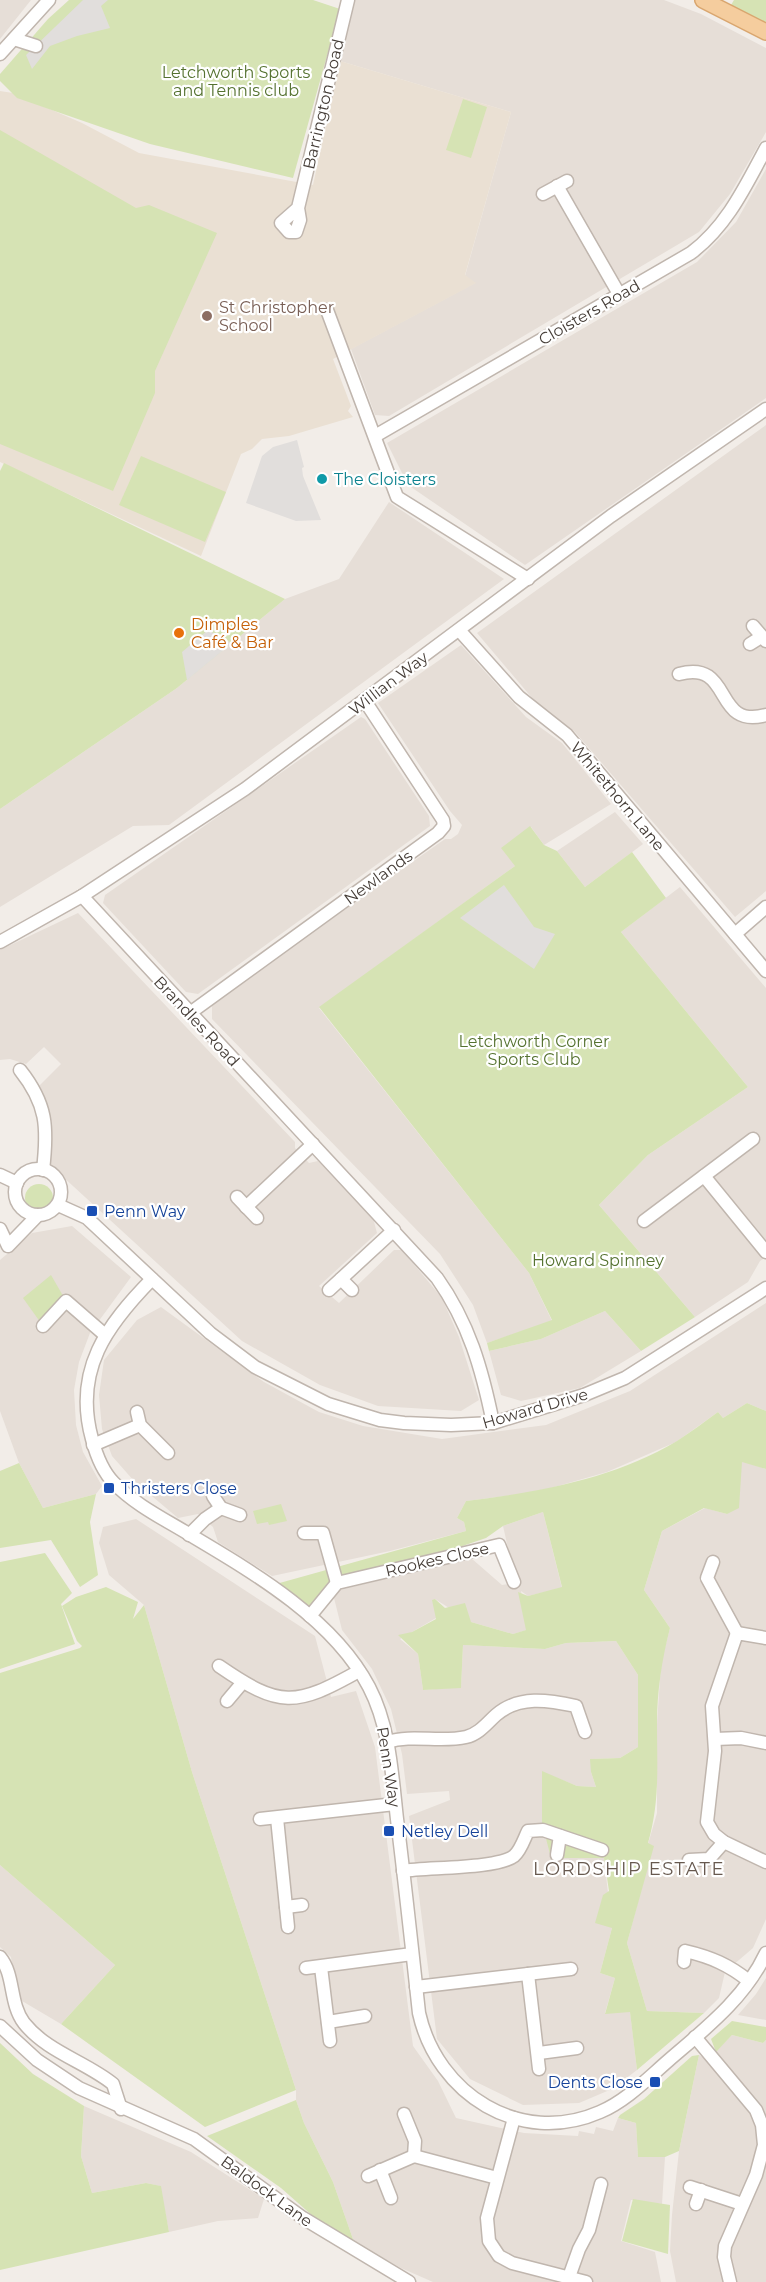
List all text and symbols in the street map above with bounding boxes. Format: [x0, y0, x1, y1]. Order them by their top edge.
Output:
street label: Barrington Road [299, 37, 348, 171]
park label: Letchworth Sports and Tennis club [162, 63, 310, 100]
street label: Cloisters Road [535, 276, 643, 349]
place label: St Christopher School [219, 298, 334, 335]
marker: St Christopher School [200, 309, 214, 323]
place label: The Cloisters [334, 470, 436, 489]
marker: The Cloisters [315, 472, 329, 486]
place label: Dimples Café & Bar [191, 615, 274, 652]
marker: Dimples Café & Bar [172, 626, 186, 640]
street label: Willian Way [345, 647, 432, 719]
street label: Whitethorn Lane [567, 738, 669, 855]
street label: Newlands [340, 846, 416, 909]
street label: Brandles Road [150, 972, 243, 1071]
park label: Letchworth Corner Sports Club [459, 1032, 609, 1069]
place label: Penn Way [104, 1202, 186, 1221]
marker: Penn Way [85, 1204, 99, 1218]
park label: Howard Spinney [532, 1251, 664, 1270]
street label: Howard Drive [480, 1384, 590, 1433]
place label: Thristers Close [121, 1479, 237, 1498]
marker: Thristers Close [102, 1481, 116, 1495]
street label: Rookes Close [383, 1538, 491, 1581]
street label: Penn Way [373, 1725, 404, 1809]
place label: Netley Dell [401, 1822, 488, 1841]
marker: Netley Dell [382, 1824, 396, 1838]
district label: LORDSHIP ESTATE [533, 1858, 725, 1880]
place label: Dents Close [548, 2073, 643, 2092]
marker: Dents Close [648, 2075, 662, 2089]
street label: Baldock Lane [217, 2152, 316, 2231]

